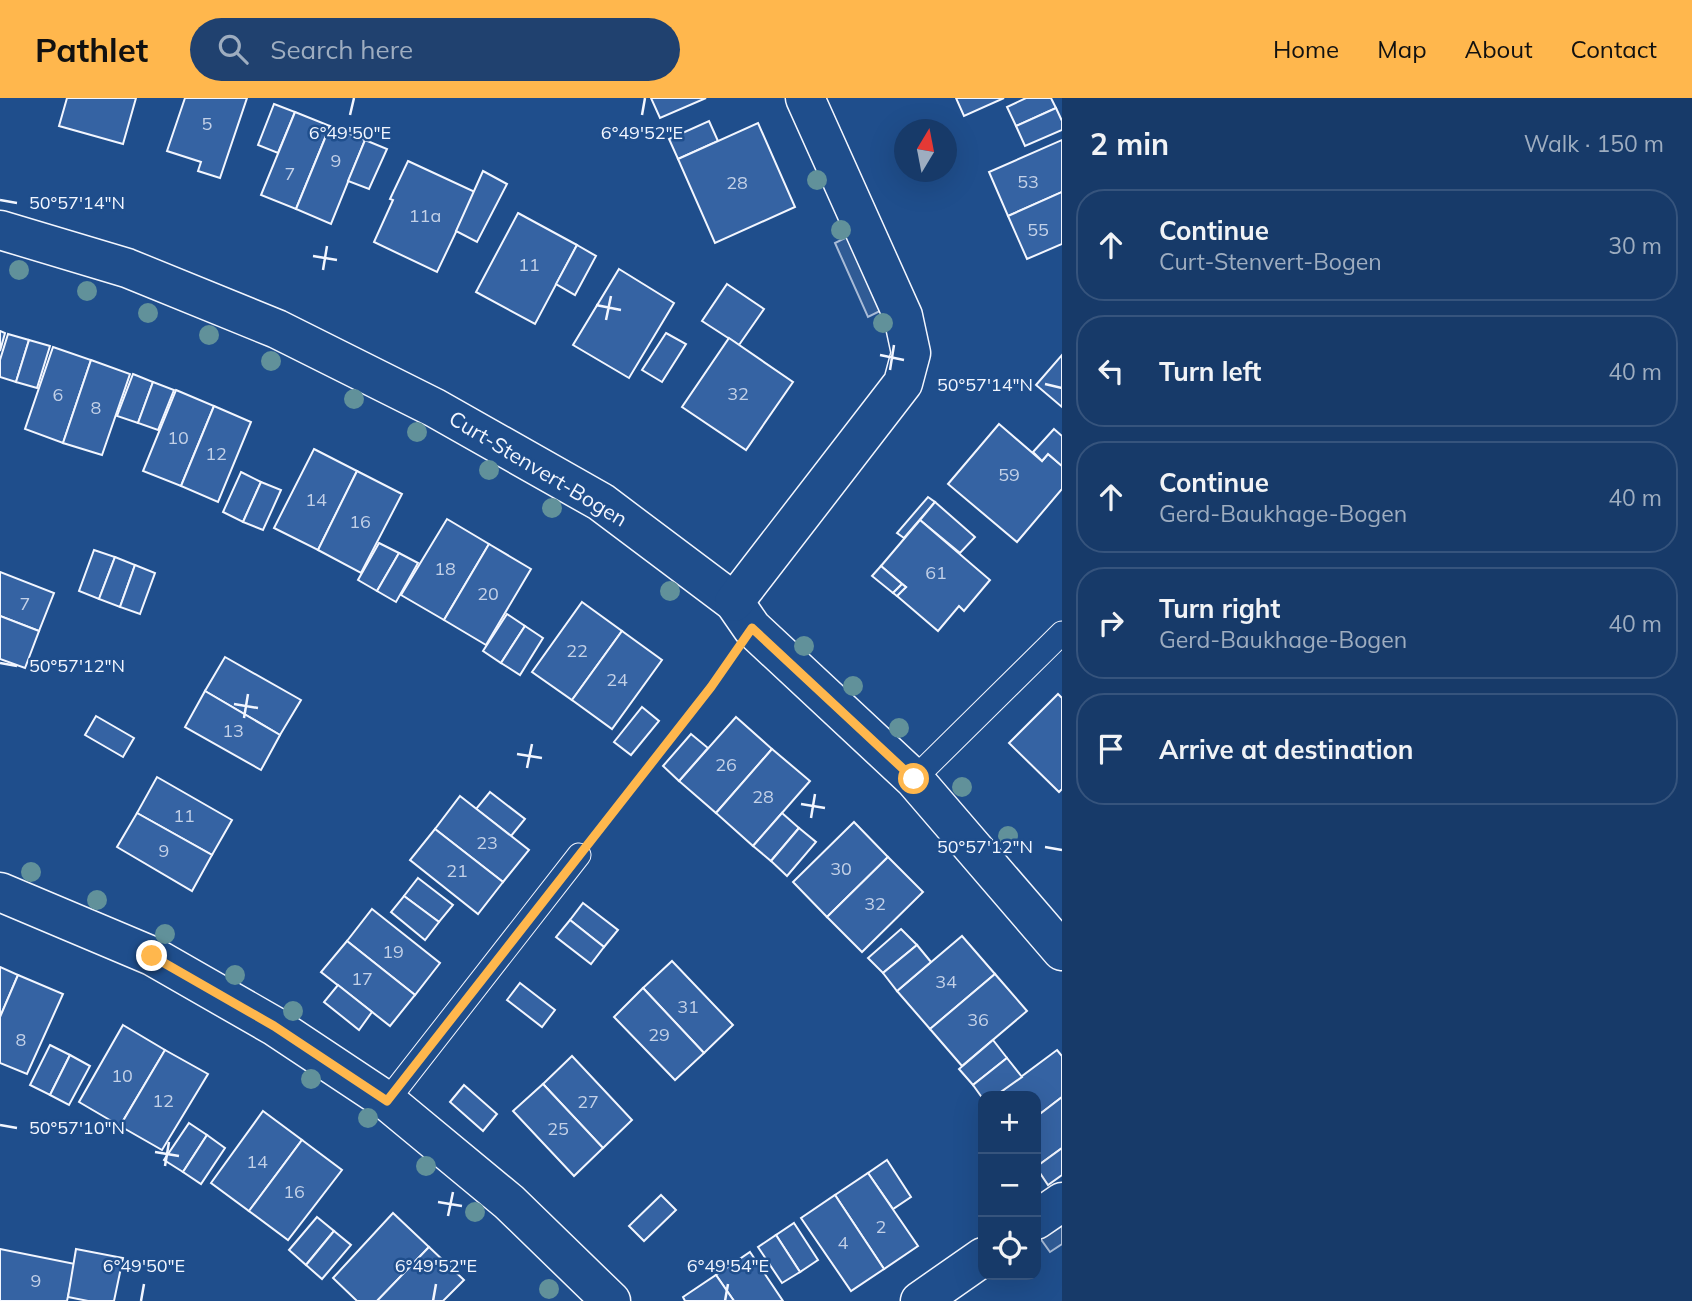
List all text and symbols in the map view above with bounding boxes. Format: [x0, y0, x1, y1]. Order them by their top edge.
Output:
search box [190, 18, 680, 81]
text: Pathlet [35, 29, 148, 70]
icon: search [214, 30, 252, 68]
text: Search here [270, 33, 413, 66]
text: Home [1273, 34, 1339, 64]
text: Map [1377, 34, 1427, 64]
text: About [1465, 34, 1533, 64]
text: Contact [1571, 34, 1657, 64]
house number: 5 [202, 112, 213, 135]
north arrow [894, 119, 957, 182]
text: 6°49'50"E [309, 121, 391, 144]
text: 6°49'52"E [601, 121, 683, 144]
text: 2 min [1090, 125, 1169, 163]
text: Walk · 150 m [1524, 129, 1664, 158]
house number: 9 [331, 149, 341, 172]
house number: 7 [285, 162, 295, 185]
house number: 53 [1017, 170, 1039, 193]
house number: 28 [726, 171, 748, 194]
text: 50°57'14"N [29, 191, 125, 214]
house number: 11a [409, 204, 441, 227]
text: Continue [1159, 214, 1269, 247]
house number: 55 [1027, 218, 1049, 241]
icon: ahead [1092, 226, 1130, 264]
text: 30 m [1608, 231, 1662, 260]
text: Curt-Stenvert-Bogen [1159, 247, 1382, 276]
house number: 11 [518, 253, 540, 276]
icon: left [1092, 352, 1130, 390]
text: Turn left [1159, 355, 1261, 388]
text: 40 m [1608, 357, 1662, 386]
text: 50°57'14"N [937, 373, 1033, 396]
house number: 32 [727, 382, 749, 405]
house number: 6 [53, 383, 63, 406]
house number: 8 [91, 396, 101, 419]
street label: Curt-Stenvert-Bogen [445, 405, 632, 532]
house number: 10 [167, 426, 189, 449]
house number: 12 [205, 442, 227, 465]
house number: 59 [998, 463, 1020, 486]
text: Continue [1159, 466, 1269, 499]
icon: ahead [1092, 478, 1130, 516]
text: 40 m [1608, 483, 1662, 512]
house number: 14 [305, 488, 327, 511]
text: Gerd-Baukhage-Bogen [1159, 499, 1407, 528]
house number: 16 [349, 510, 371, 533]
house number: 18 [434, 557, 456, 580]
house number: 61 [925, 561, 947, 584]
house number: 20 [477, 582, 499, 605]
house number: 7 [20, 592, 30, 615]
text: Turn right [1159, 592, 1280, 625]
icon: right [1092, 604, 1130, 642]
text: 40 m [1608, 609, 1662, 638]
text: Gerd-Baukhage-Bogen [1159, 625, 1407, 654]
house number: 22 [566, 639, 588, 662]
text: 50°57'12"N [29, 654, 125, 677]
house number: 24 [606, 668, 628, 691]
house number: 13 [222, 719, 244, 742]
icon: arrive [1092, 730, 1130, 768]
text: Arrive at destination [1159, 733, 1414, 766]
house number: 26 [715, 753, 737, 776]
route start [898, 763, 929, 794]
house number: 28 [752, 785, 774, 808]
house number: 11 [173, 804, 195, 827]
house number: 23 [476, 831, 498, 854]
text: 50°57'12"N [937, 835, 1033, 858]
house number: 9 [159, 839, 169, 862]
house number: 30 [830, 857, 852, 880]
house number: 21 [446, 859, 468, 882]
house number: 32 [864, 892, 886, 915]
route end [136, 940, 167, 971]
house number: 19 [382, 940, 404, 963]
house number: 17 [351, 967, 373, 990]
house number: 34 [935, 970, 957, 993]
house number: 31 [677, 995, 699, 1018]
house number: 36 [967, 1008, 989, 1031]
house number: 29 [648, 1023, 670, 1046]
house number: 8 [16, 1028, 26, 1051]
house number: 10 [111, 1064, 133, 1087]
house number: 12 [152, 1089, 174, 1112]
house number: 27 [577, 1090, 599, 1113]
map controls [978, 1091, 1041, 1280]
button: + [978, 1091, 1041, 1154]
text: 50°57'10"N [29, 1116, 125, 1139]
house number: 25 [547, 1117, 569, 1140]
house number: 14 [246, 1150, 268, 1173]
button: − [978, 1154, 1041, 1217]
house number: 16 [283, 1180, 305, 1203]
house number: 2 [876, 1215, 886, 1238]
button: locate [978, 1217, 1041, 1280]
house number: 4 [838, 1231, 849, 1254]
text: 6°49'50"E [103, 1254, 185, 1277]
text: 6°49'52"E [395, 1254, 477, 1277]
text: 6°49'54"E [687, 1254, 769, 1277]
house number: 9 [31, 1269, 41, 1292]

